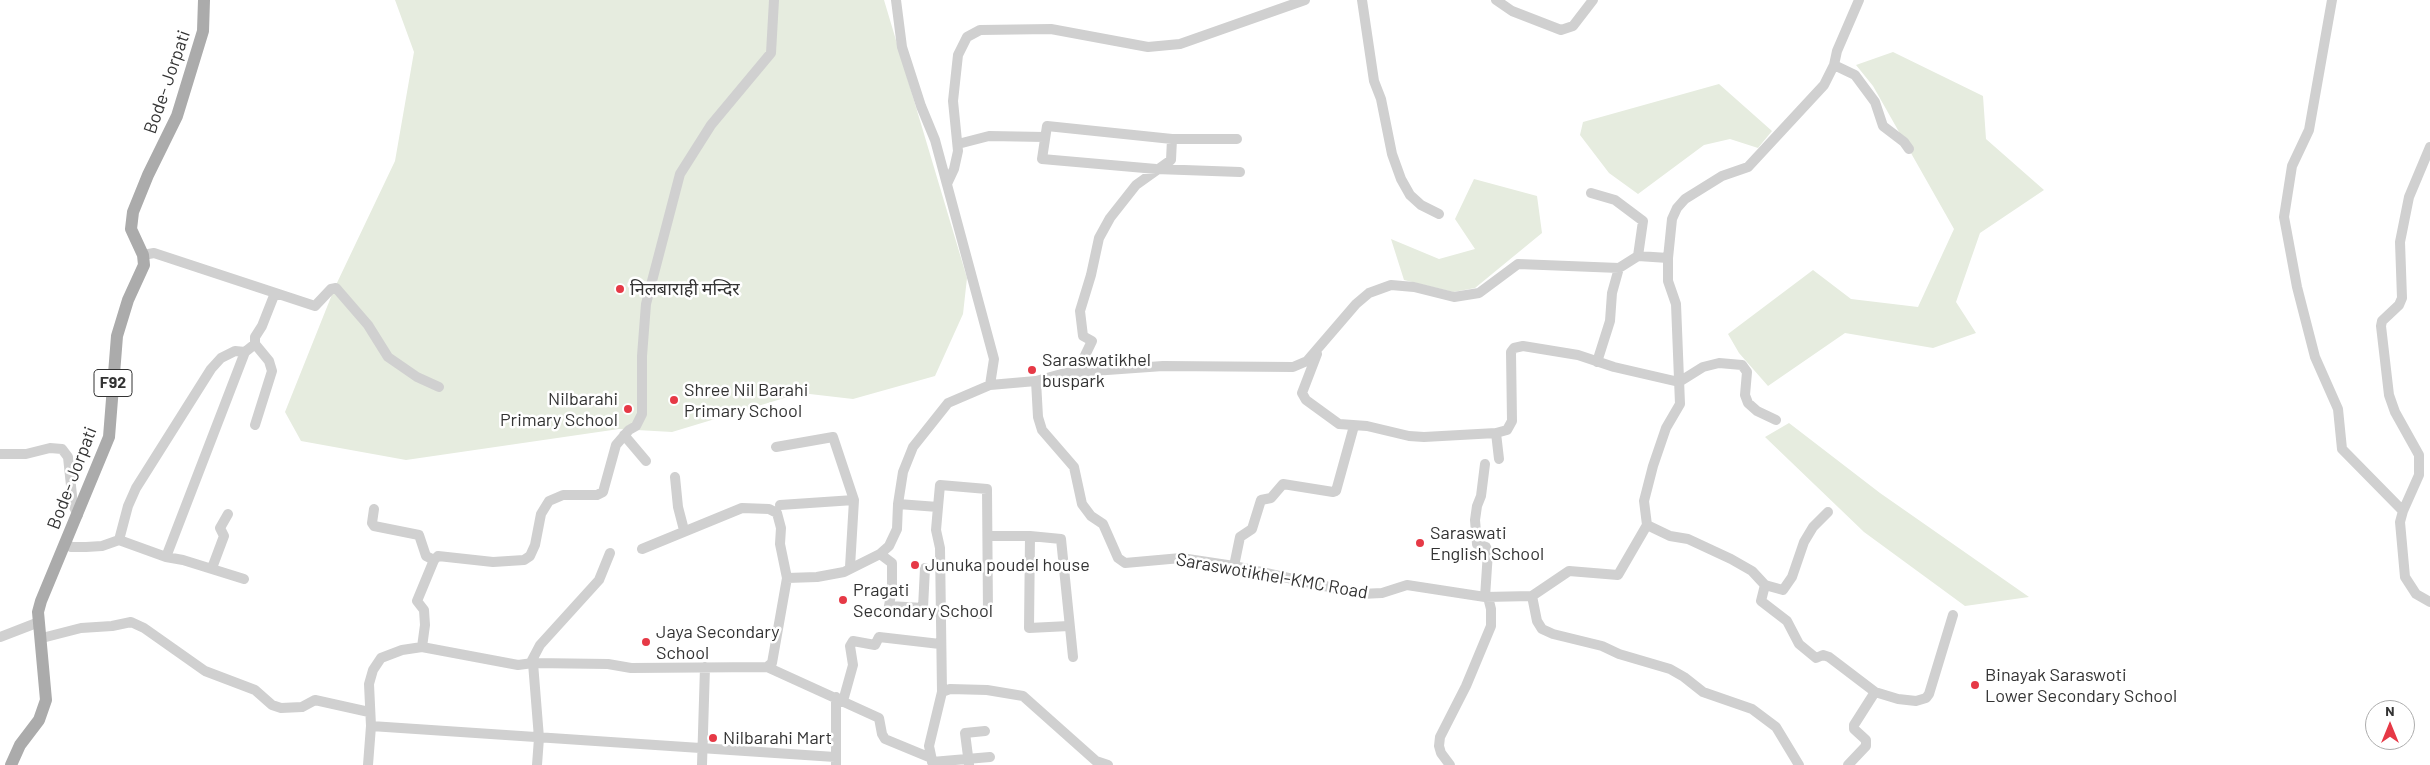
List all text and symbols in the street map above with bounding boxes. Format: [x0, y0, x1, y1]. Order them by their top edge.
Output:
street label: Bode- Jorpati [139, 27, 195, 137]
place label: निलबाराही मन्दिर [630, 278, 740, 300]
marker: निलबाराही मन्दिर [614, 283, 626, 295]
place label: Saraswatikhel buspark [1042, 349, 1151, 392]
marker: Saraswatikhel buspark [1026, 364, 1038, 376]
road number: F92 [94, 369, 132, 396]
place label: Shree Nil Barahi Primary School [684, 379, 808, 422]
place label: Nilbarahi Primary School [500, 388, 618, 430]
marker: Shree Nil Barahi Primary School [668, 394, 680, 406]
marker: Nilbarahi Primary School [622, 403, 634, 415]
street label: Bode- Jorpati [43, 424, 101, 532]
place label: Saraswati English School [1430, 522, 1544, 564]
marker: Saraswati English School [1414, 537, 1426, 549]
street label: Saraswotikhel-KMC Road [1174, 548, 1370, 604]
place label: Junuka poudel house [925, 554, 1090, 576]
marker: Junuka poudel house [909, 559, 921, 571]
place label: Pragati Secondary School [853, 579, 993, 622]
marker: Pragati Secondary School [837, 594, 849, 606]
place label: Jaya Secondary School [656, 621, 780, 664]
marker: Jaya Secondary School [640, 636, 652, 648]
place label: Binayak Saraswoti Lower Secondary School [1985, 664, 2177, 706]
marker: Binayak Saraswoti Lower Secondary School [1969, 679, 1981, 691]
north arrow [2365, 700, 2415, 750]
text: N [2385, 702, 2395, 719]
place label: Nilbarahi Mart [723, 727, 832, 749]
marker: Nilbarahi Mart [707, 732, 719, 744]

